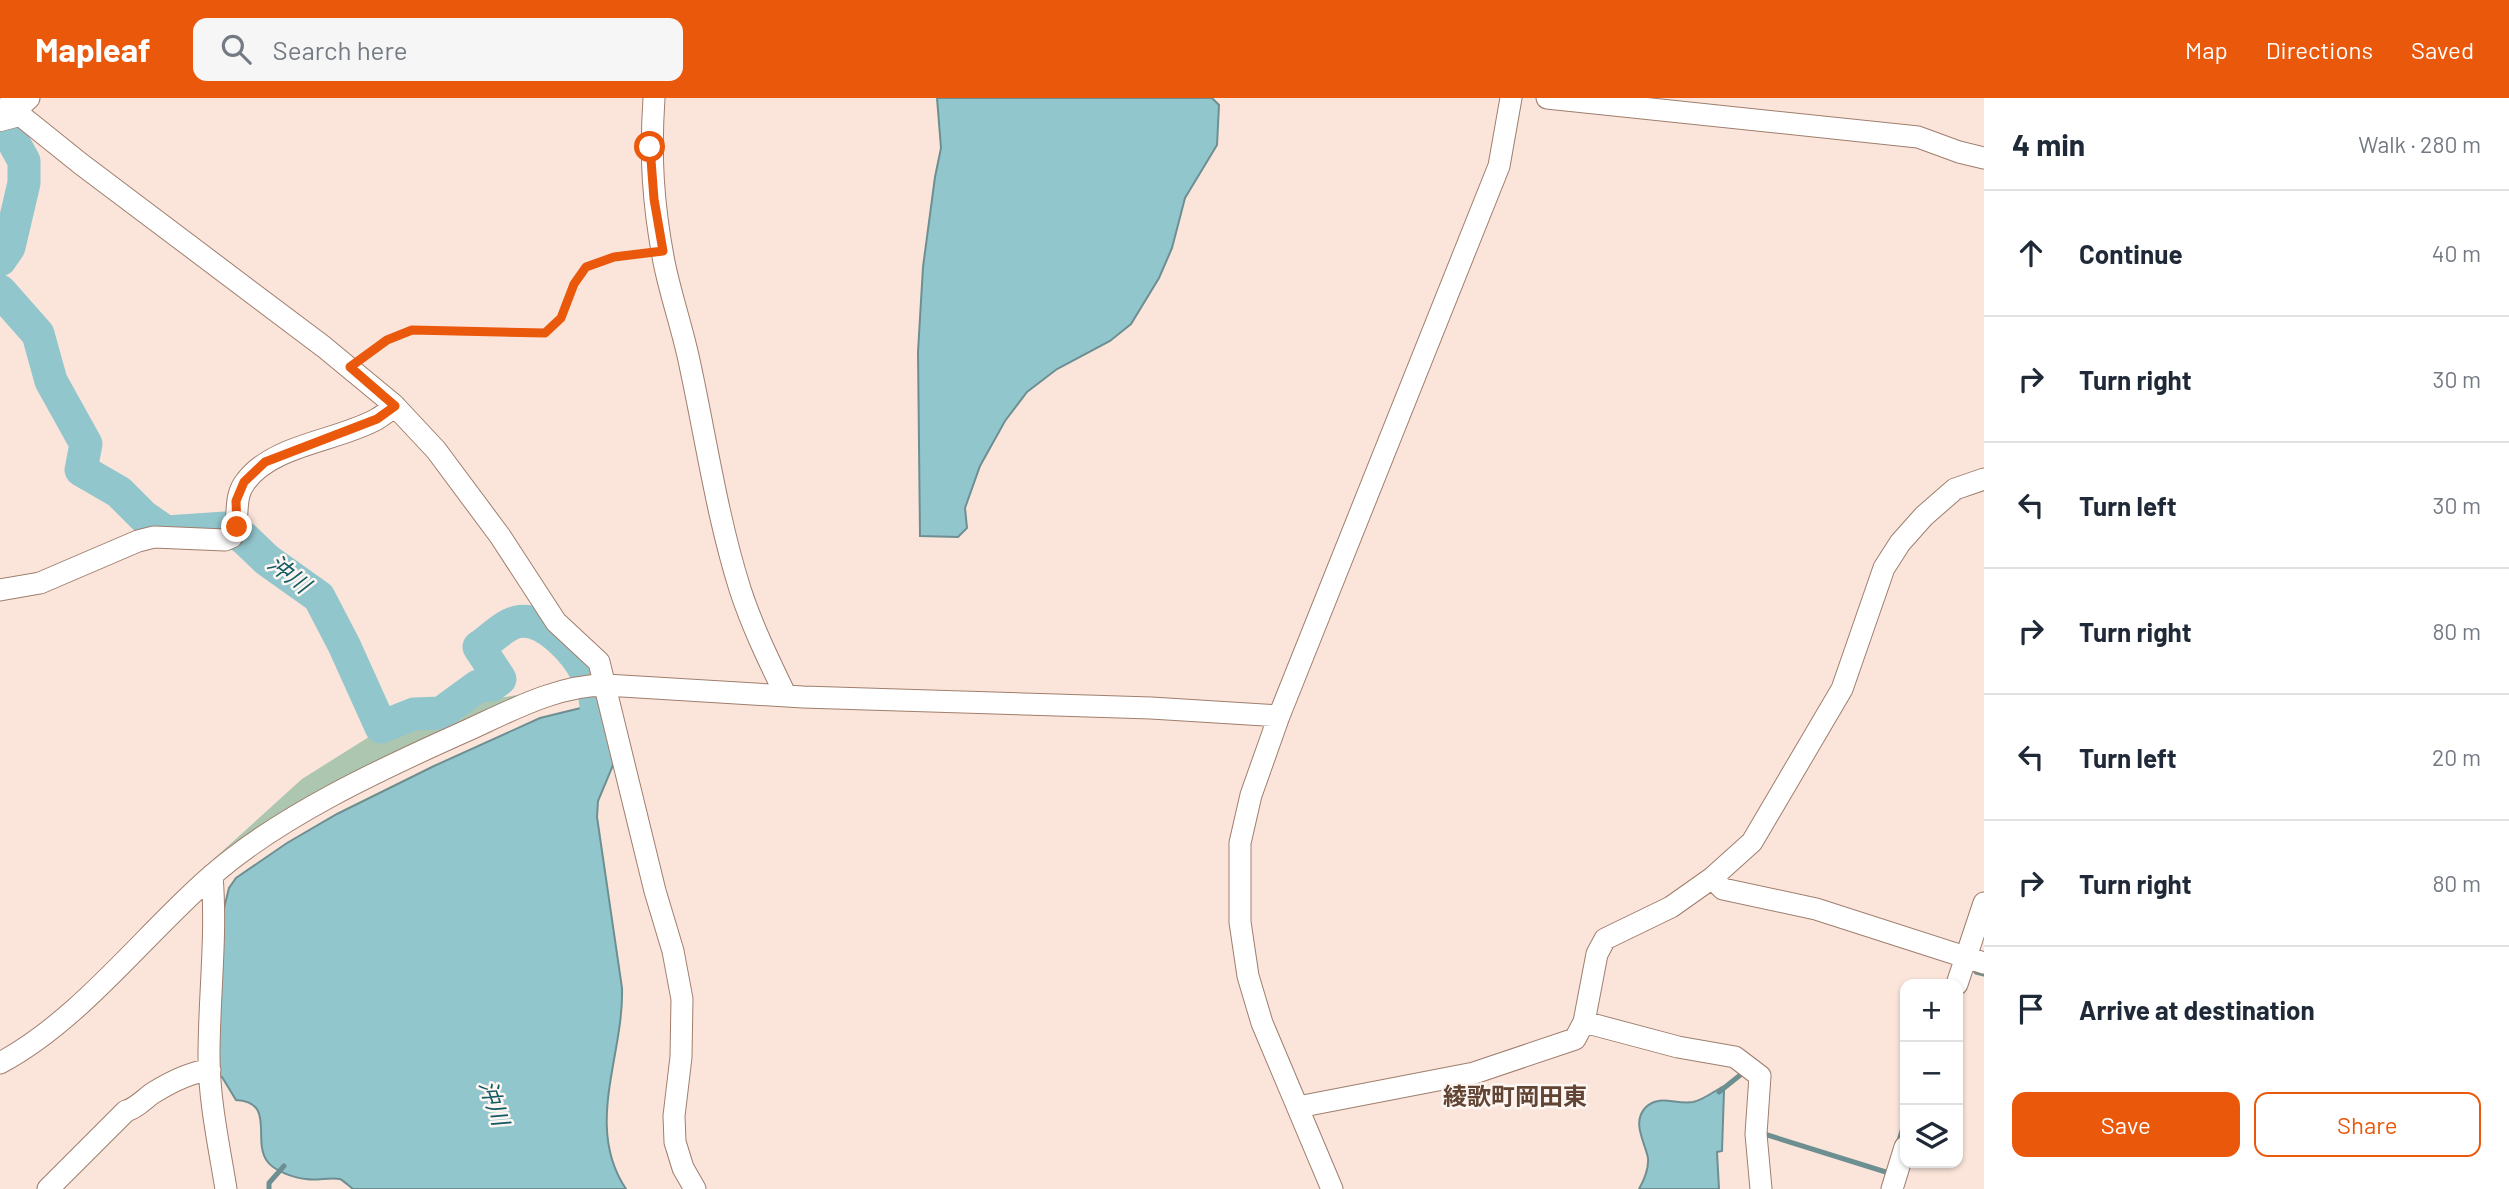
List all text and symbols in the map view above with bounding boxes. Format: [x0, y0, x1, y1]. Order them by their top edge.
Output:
search box [193, 18, 683, 81]
text: Mapleaf [35, 29, 151, 69]
icon: search [217, 30, 255, 68]
text: Search here [273, 34, 408, 65]
text: Map [2185, 35, 2228, 64]
text: Directions [2266, 35, 2373, 64]
text: Saved [2411, 35, 2474, 64]
text: 4 min [2012, 126, 2085, 162]
text: Walk · 280 m [2358, 130, 2481, 158]
route start [634, 131, 665, 162]
icon: ahead [2012, 234, 2050, 272]
text: Continue [2079, 238, 2183, 269]
text: 40 m [2432, 239, 2481, 267]
icon: right [2012, 360, 2050, 398]
text: Turn right [2079, 364, 2192, 395]
text: 30 m [2433, 365, 2481, 393]
icon: left [2012, 486, 2050, 524]
text: Turn left [2079, 490, 2177, 521]
text: 30 m [2433, 491, 2481, 519]
route end [221, 511, 252, 542]
water label: 沖川 [263, 548, 319, 600]
icon: right [2012, 612, 2050, 650]
text: Turn right [2079, 616, 2192, 647]
text: 80 m [2432, 617, 2481, 645]
icon: left [2012, 738, 2050, 776]
text: Turn left [2079, 742, 2177, 773]
text: 20 m [2432, 743, 2481, 771]
icon: right [2012, 864, 2050, 902]
text: Turn right [2079, 868, 2192, 899]
text: 80 m [2432, 869, 2481, 897]
map controls [1900, 979, 1963, 1168]
button: + [1900, 979, 1963, 1042]
icon: arrive [2012, 990, 2050, 1028]
text: Arrive at destination [2079, 994, 2315, 1025]
button: − [1900, 1042, 1963, 1105]
water label: 沖川 [474, 1076, 517, 1132]
district label: 綾歌町岡田東 [1443, 1081, 1587, 1110]
button: Save [2012, 1092, 2240, 1157]
button: Share [2254, 1092, 2481, 1157]
button: layers [1900, 1105, 1963, 1168]

